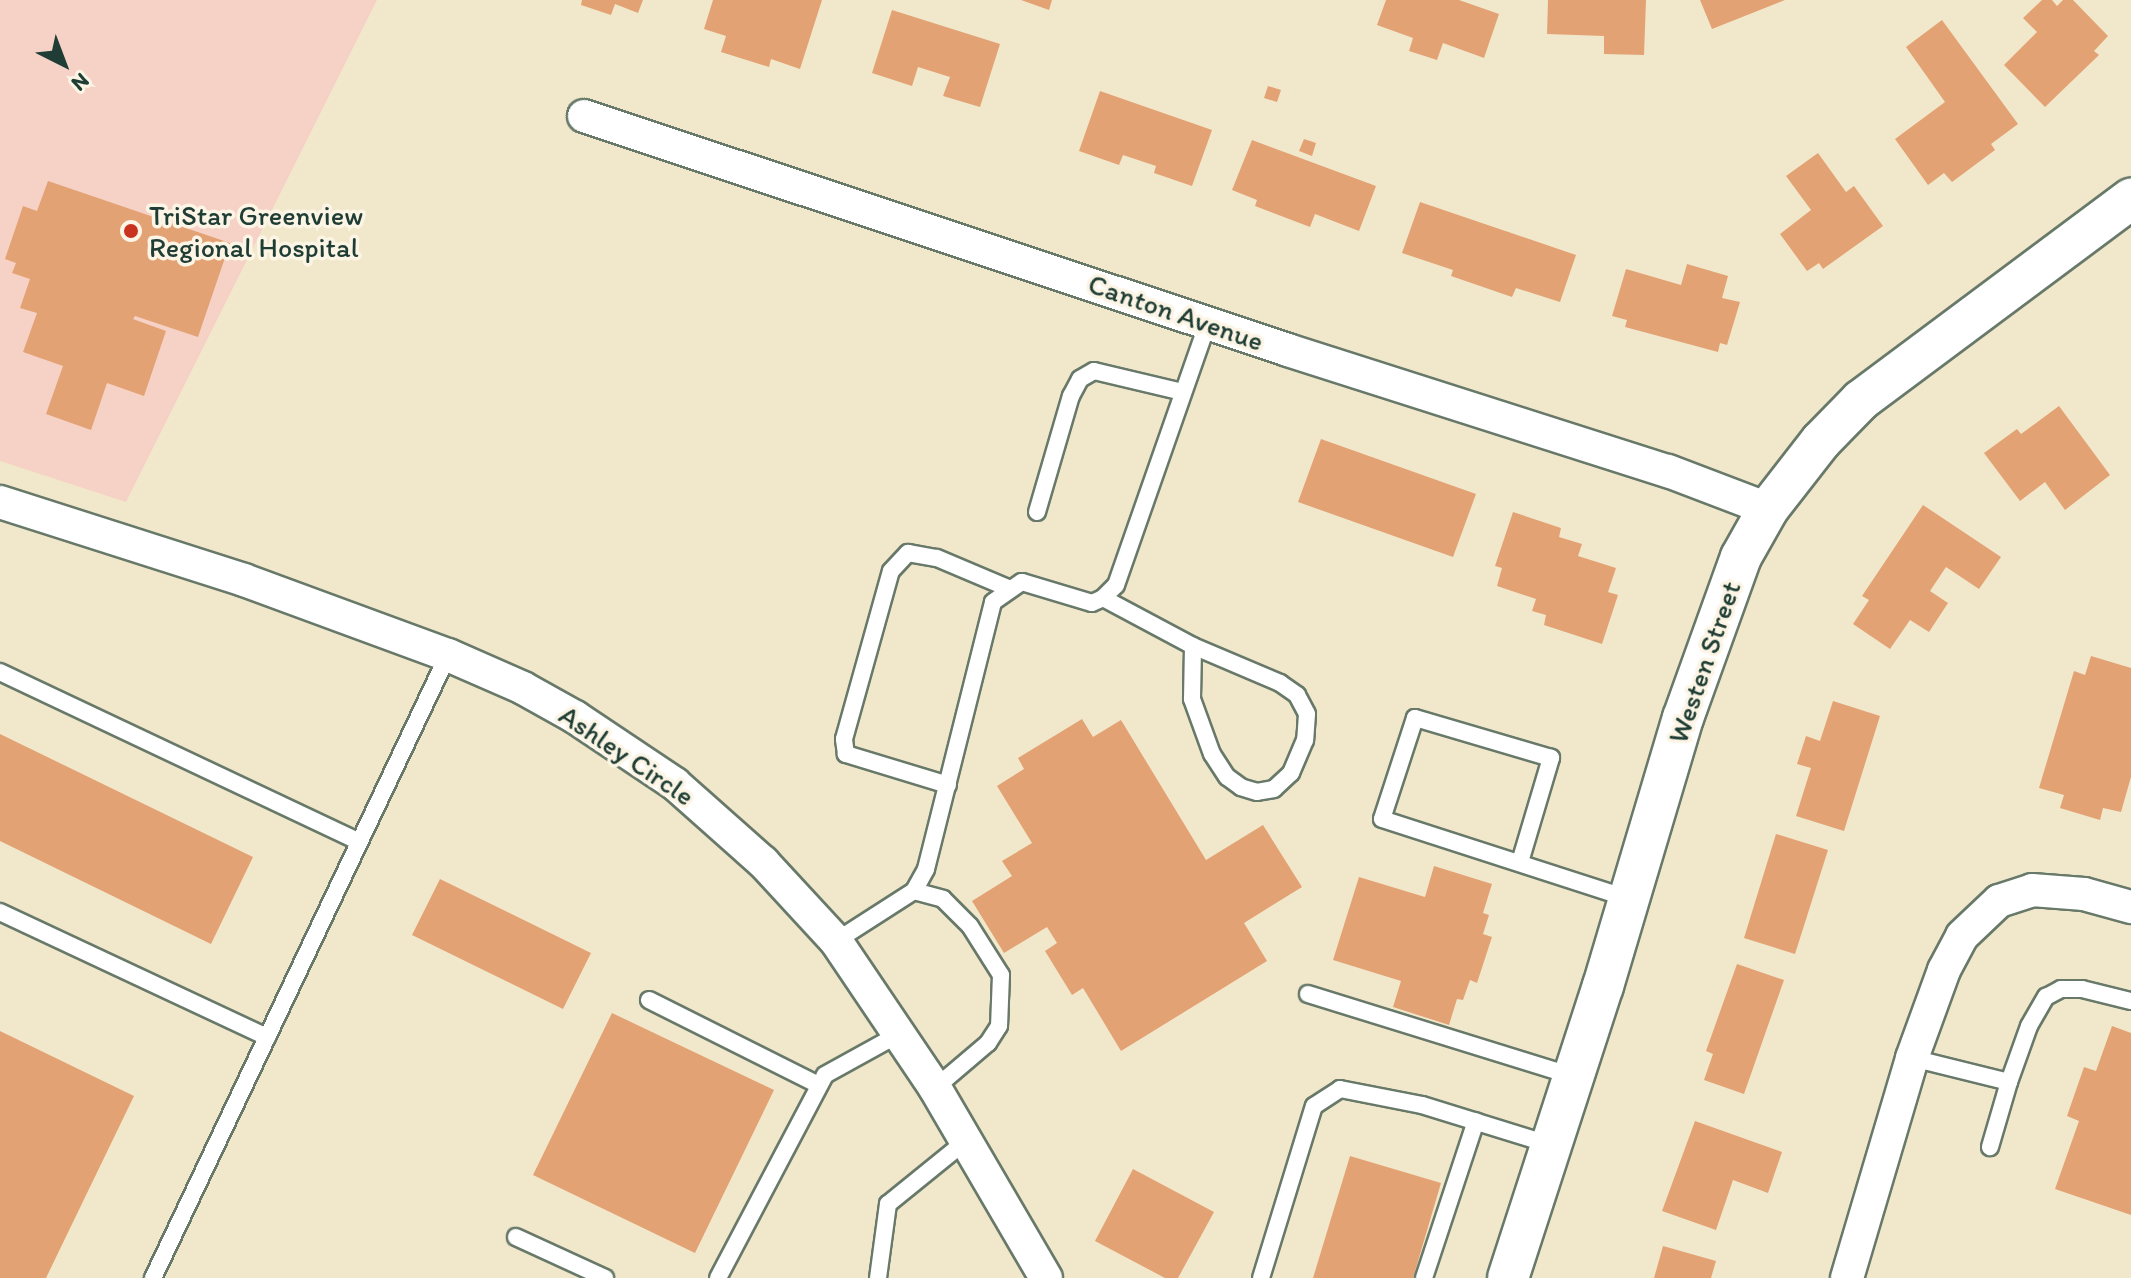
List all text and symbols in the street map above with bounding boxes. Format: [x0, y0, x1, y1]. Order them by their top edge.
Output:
north arrow [24, 24, 104, 104]
text: N [66, 67, 95, 97]
place label: TriStar Greenview Regional Hospital [149, 198, 363, 264]
marker: TriStar Greenview Regional Hospital [120, 220, 142, 242]
street label: Canton Avenue [1084, 266, 1268, 358]
street label: Westen Street [1661, 577, 1747, 747]
street label: Ashley Circle [553, 698, 701, 812]

